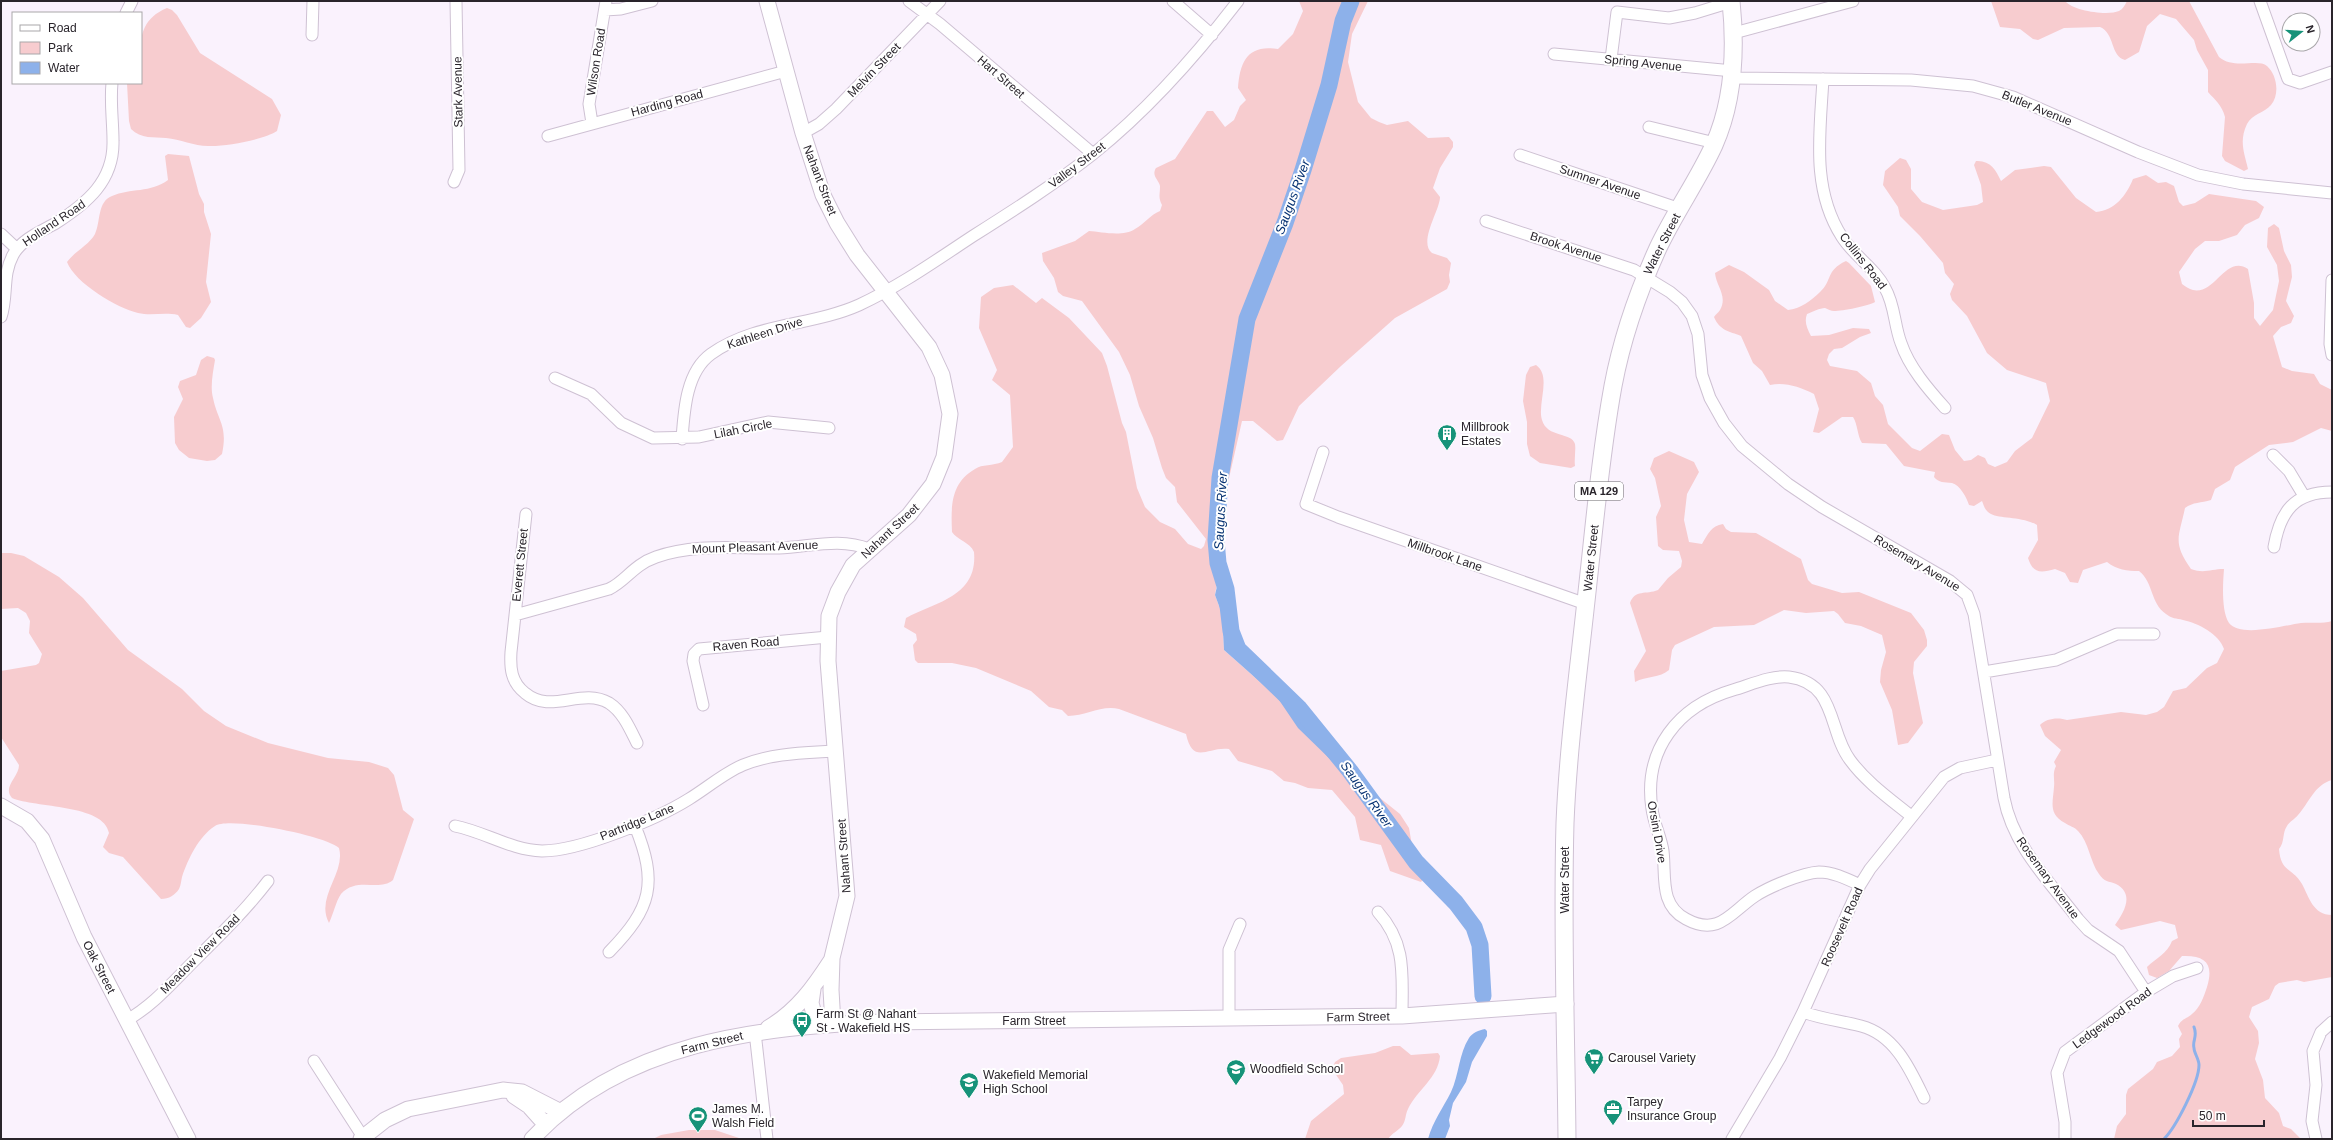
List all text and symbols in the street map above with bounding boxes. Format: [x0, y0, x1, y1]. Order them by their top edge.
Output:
legend [12, 12, 142, 84]
north arrow [2281, 12, 2321, 52]
text: Road [48, 21, 77, 35]
text: N [2304, 24, 2317, 35]
street label: Wilson Road [584, 27, 608, 97]
street label: Melvin Street [845, 39, 904, 100]
text: Park [48, 41, 74, 55]
street label: Spring Avenue [1604, 52, 1683, 74]
street label: Hart Street [975, 53, 1028, 102]
street label: Stark Avenue [450, 56, 466, 128]
text: Water [48, 61, 80, 75]
street label: Harding Road [629, 87, 705, 119]
street label: Butler Avenue [2000, 88, 2074, 129]
street label: Valley Street [1046, 139, 1109, 191]
street label: Nahant Street [800, 143, 840, 218]
water label: Saugus River [1272, 157, 1313, 236]
street label: Sumner Avenue [1557, 162, 1643, 203]
street label: Holland Road [20, 197, 88, 249]
street label: Water Street [1641, 210, 1684, 277]
street label: Brook Avenue [1528, 229, 1604, 265]
street label: Collins Road [1837, 230, 1889, 292]
street label: Kathleen Drive [725, 314, 805, 352]
street label: Lilah Circle [713, 416, 774, 442]
place label: Millbrook Estates [1461, 420, 1510, 448]
building icon: Millbrook Estates [1436, 423, 1458, 451]
water label: Saugus River [1211, 471, 1230, 550]
road number: MA 129 [1575, 482, 1623, 500]
street label: Nahant Street [858, 500, 922, 561]
street label: Water Street [1581, 523, 1602, 592]
street label: Everett Street [509, 527, 531, 602]
street label: Rosemary Avenue [1871, 532, 1963, 594]
street label: Millbrook Lane [1406, 536, 1484, 574]
street label: Mount Pleasant Avenue [692, 538, 819, 556]
street label: Raven Road [712, 634, 780, 654]
water label: Saugus River [1338, 758, 1396, 831]
street label: Orsini Drive [1645, 800, 1669, 864]
street label: Partridge Lane [598, 801, 676, 843]
street label: Nahant Street [834, 818, 854, 893]
street label: Rosemary Avenue [2014, 834, 2083, 922]
street label: Water Street [1558, 846, 1572, 913]
street label: Roosevelt Road [1818, 885, 1866, 969]
street label: Meadow View Road [157, 911, 243, 997]
street label: Oak Street [80, 938, 119, 996]
street label: Ledgewood Road [2070, 985, 2154, 1051]
place label: Farm St @ Nahant St - Wakefield HS [816, 1007, 917, 1035]
street label: Farm Street [1326, 1009, 1390, 1025]
bus stop icon: Farm St @ Nahant St - Wakefield HS [791, 1010, 813, 1038]
street label: Farm Street [1002, 1014, 1066, 1028]
street label: Farm Street [680, 1028, 745, 1057]
supermarket icon: Carousel Variety [1583, 1047, 1605, 1075]
place label: Carousel Variety [1608, 1051, 1696, 1065]
school or university icon: Woodfield School [1225, 1058, 1247, 1086]
place label: Woodfield School [1250, 1062, 1343, 1076]
place label: Wakefield Memorial High School [983, 1068, 1088, 1096]
school or university icon: Wakefield Memorial High School [958, 1071, 980, 1099]
place label: Tarpey Insurance Group [1627, 1095, 1717, 1123]
office icon: Tarpey Insurance Group [1602, 1098, 1624, 1126]
place label: James M. Walsh Field [712, 1102, 774, 1130]
scale bar [2193, 1102, 2264, 1128]
sports icon: James M. Walsh Field [687, 1105, 709, 1133]
text: 50 m [2199, 1109, 2226, 1123]

